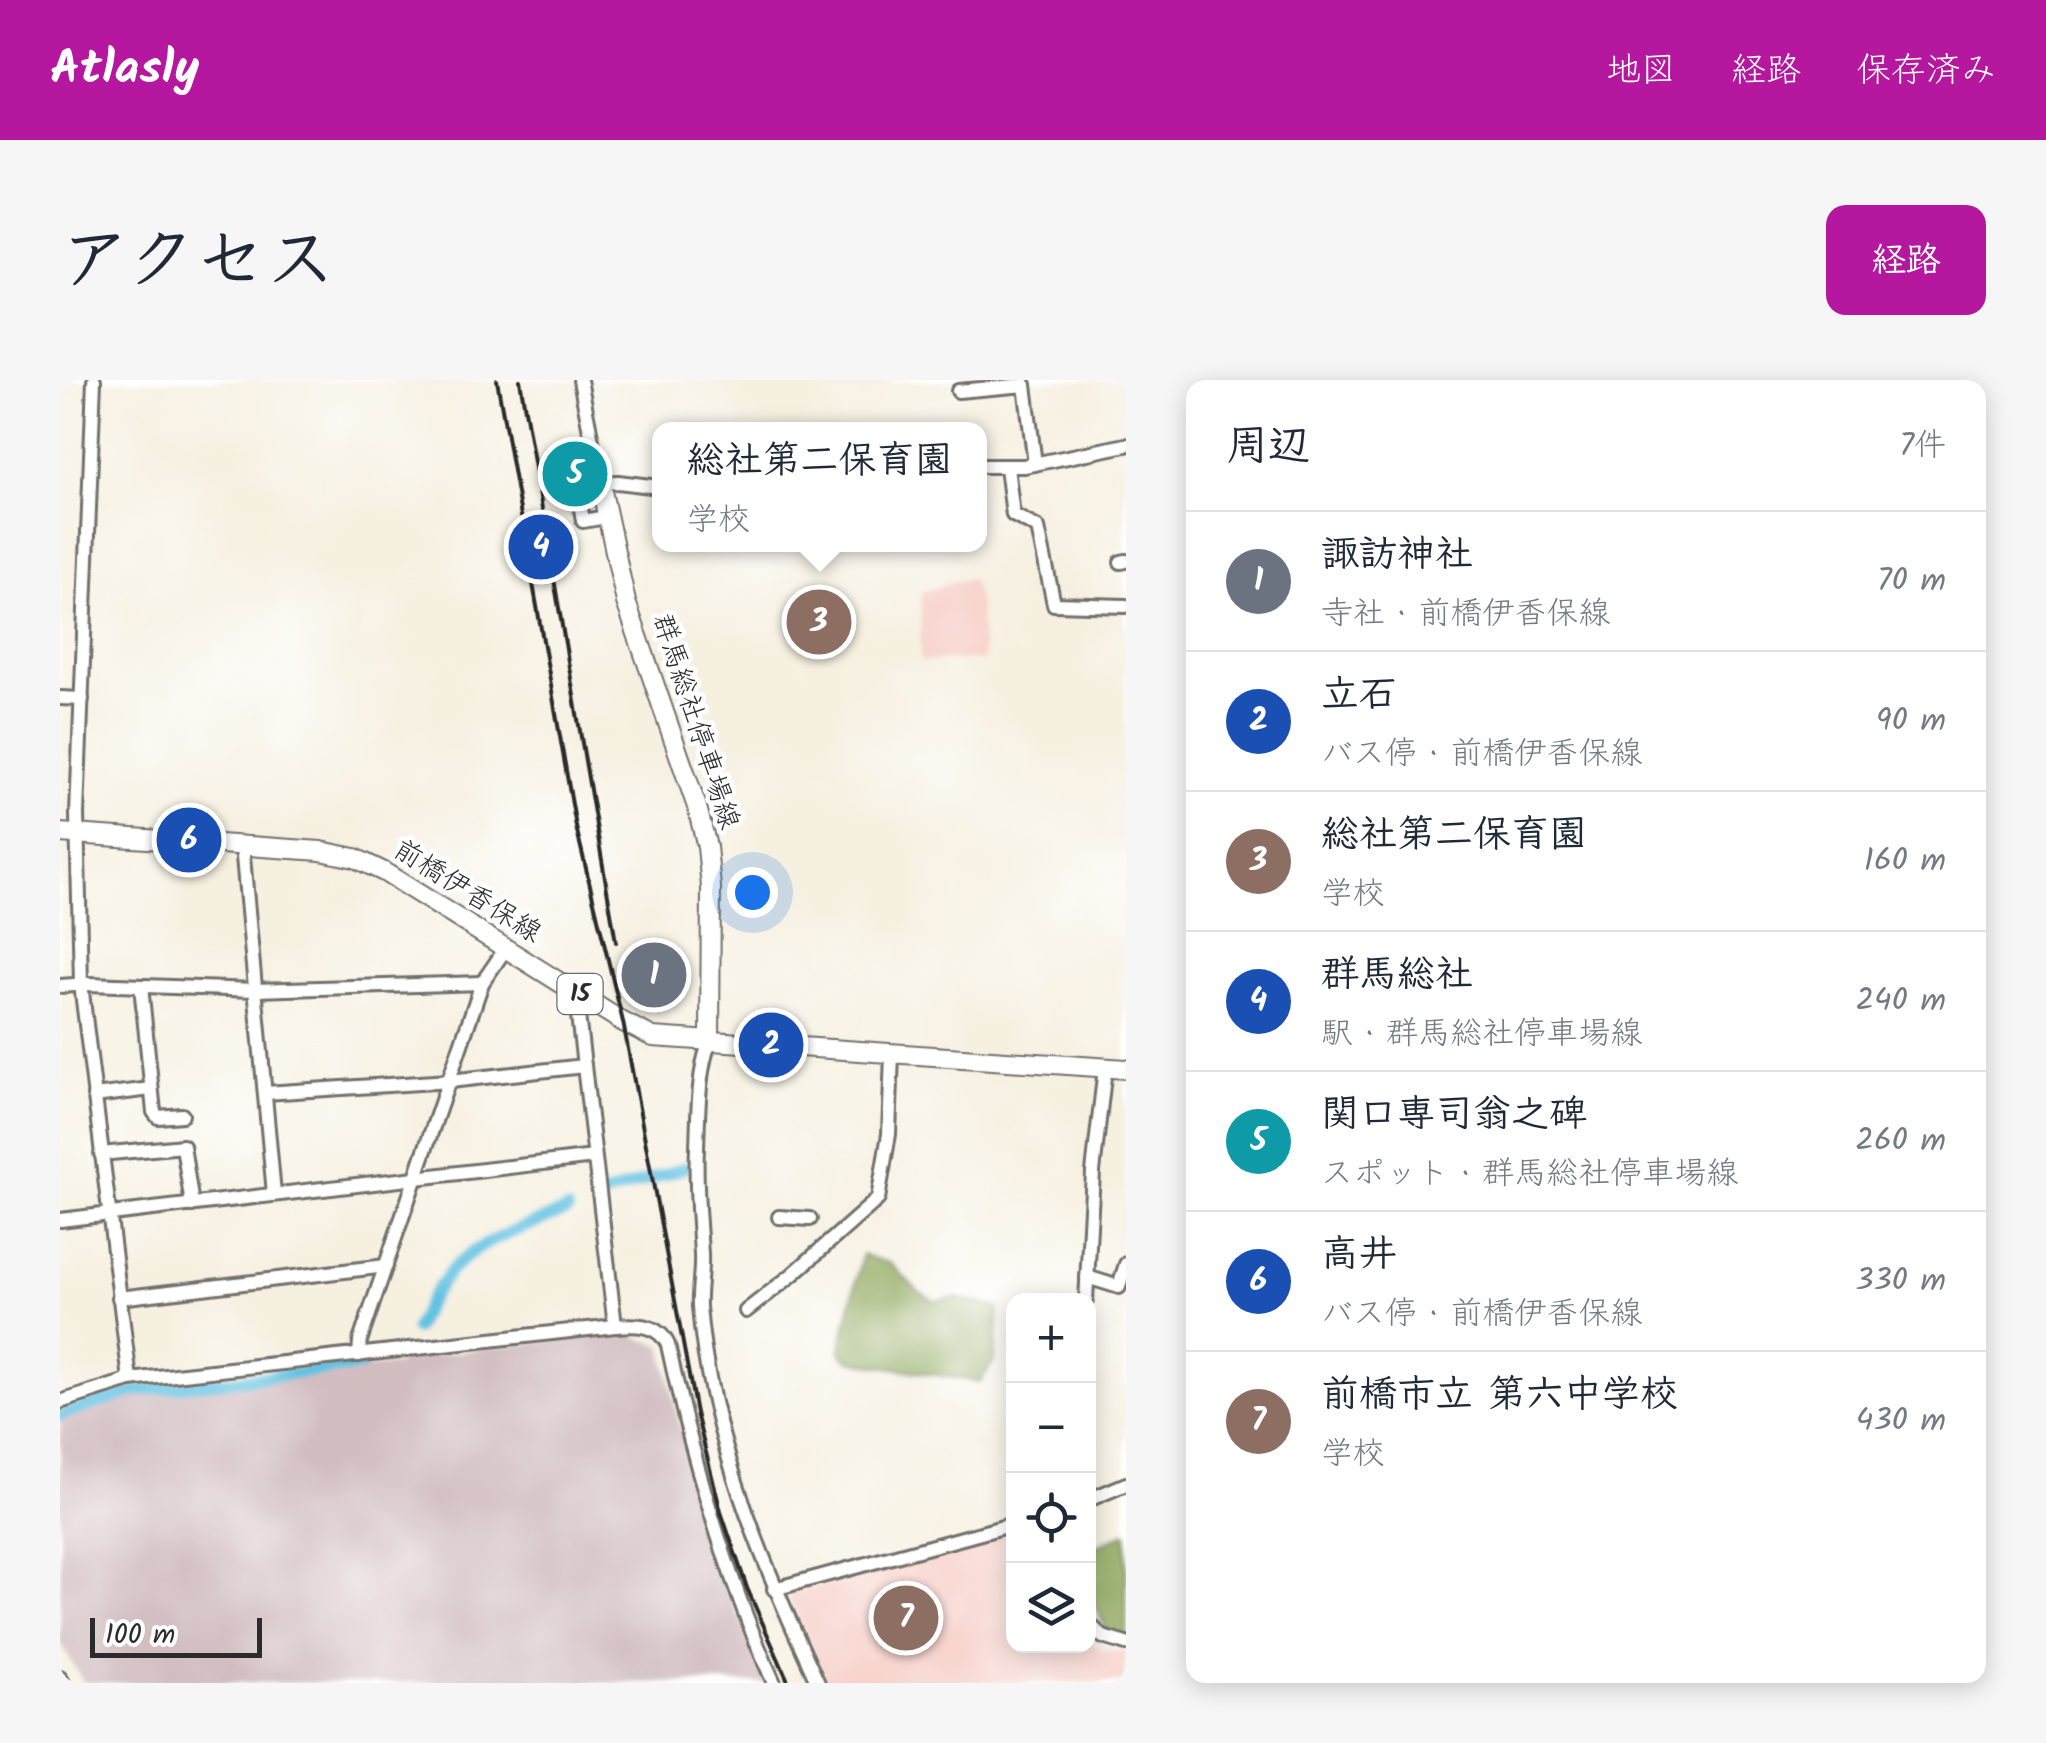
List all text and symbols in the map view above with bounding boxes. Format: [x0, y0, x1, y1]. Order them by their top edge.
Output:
text: Atlasly [50, 32, 199, 108]
text: 地図 [1606, 44, 1676, 100]
text: 経路 [1731, 44, 1801, 100]
text: 保存済み [1856, 44, 1996, 100]
button: 経路 [1826, 205, 1986, 315]
text: アクセス [60, 208, 336, 319]
text: 周辺 [1226, 414, 1310, 481]
text: 7件 [1899, 421, 1946, 472]
popup [652, 422, 987, 552]
text: 総社第二保育園 [686, 432, 953, 492]
pin: 5 [542, 436, 608, 512]
text: 学校 [686, 495, 751, 546]
pin: 4 [508, 510, 574, 584]
text: 諏訪神社 [1321, 526, 1473, 586]
text: 1 [1254, 556, 1263, 607]
text: 70 m [1877, 556, 1946, 607]
pin: 3 [786, 584, 852, 660]
text: 寺社 · 前橋伊香保線 [1321, 589, 1610, 640]
street label: 群馬総社停車場線 [639, 609, 751, 835]
text: 立石 [1321, 666, 1397, 726]
text: 2 [1249, 696, 1268, 747]
text: 90 m [1876, 696, 1946, 747]
text: バス停 · 前橋伊香保線 [1321, 729, 1642, 780]
pin: 6 [156, 802, 222, 878]
text: 総社第二保育園 [1321, 806, 1587, 866]
street label: 前橋伊香保線 [384, 828, 550, 956]
text: 3 [1250, 836, 1267, 887]
text: 160 m [1864, 836, 1946, 887]
your location [727, 867, 778, 918]
text: 学校 [1321, 869, 1385, 920]
pin: 1 [622, 938, 686, 1012]
text: 群馬総社 [1321, 946, 1473, 1006]
road number: 15 [558, 974, 602, 1014]
text: 4 [1250, 976, 1267, 1027]
text: 240 m [1855, 976, 1946, 1027]
pin: 2 [738, 1008, 804, 1082]
text: 駅 · 群馬総社停車場線 [1321, 1009, 1642, 1060]
text: 関口専司翁之碑 [1321, 1086, 1587, 1146]
text: 5 [1250, 1116, 1267, 1167]
text: 260 m [1855, 1116, 1946, 1167]
text: スポット · 群馬総社停車場線 [1321, 1149, 1738, 1200]
text: 高井 [1321, 1226, 1397, 1286]
text: 6 [1250, 1256, 1267, 1307]
text: 330 m [1855, 1256, 1946, 1307]
text: バス停 · 前橋伊香保線 [1321, 1289, 1642, 1340]
map controls [1006, 1293, 1096, 1653]
button: + [1006, 1293, 1096, 1383]
text: 前橋市立 第六中学校 [1321, 1366, 1678, 1426]
button: − [1006, 1383, 1096, 1473]
text: 7 [1251, 1396, 1266, 1447]
text: 430 m [1856, 1396, 1946, 1447]
text: 学校 [1321, 1429, 1385, 1480]
button: locate [1006, 1473, 1096, 1563]
button: layers [1006, 1563, 1096, 1653]
pin: 7 [874, 1580, 938, 1656]
scale bar [90, 1613, 262, 1658]
text: 100 m [105, 1613, 175, 1658]

